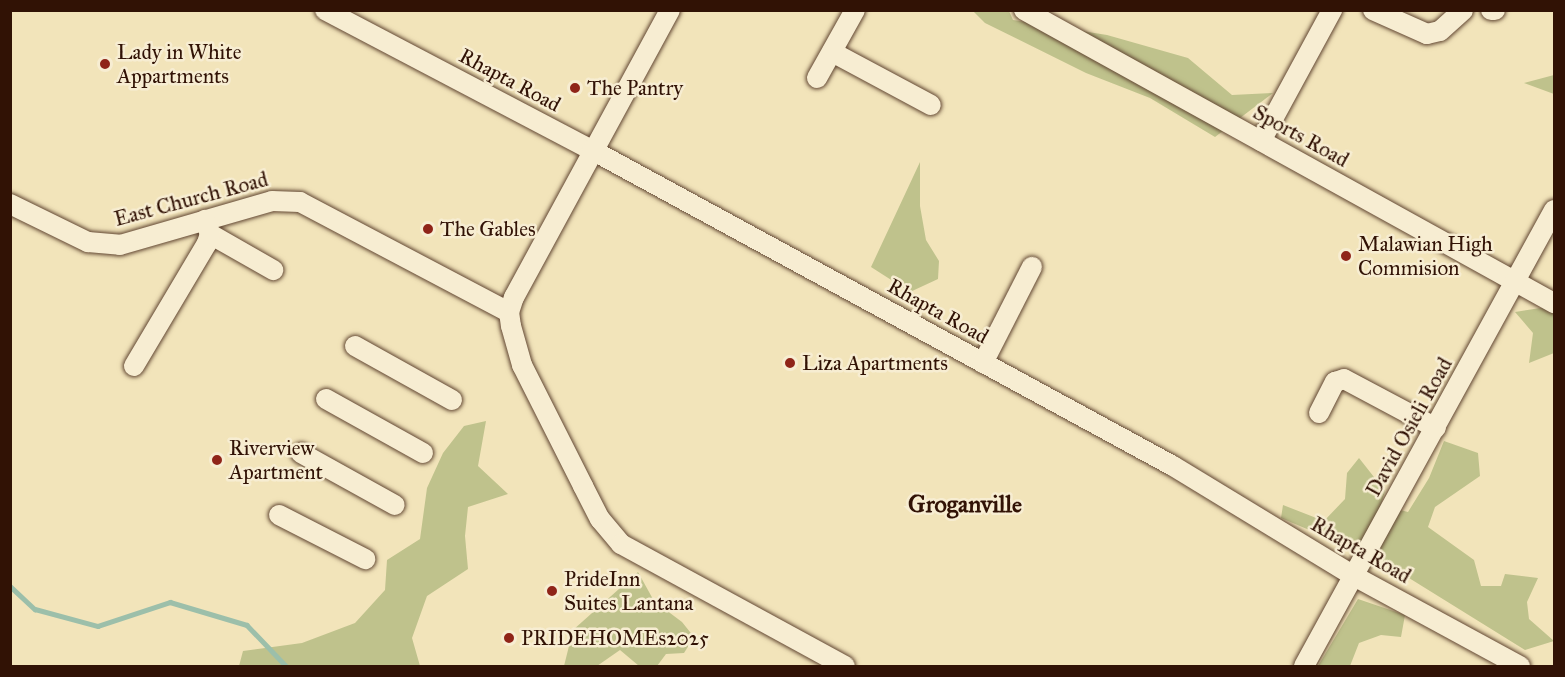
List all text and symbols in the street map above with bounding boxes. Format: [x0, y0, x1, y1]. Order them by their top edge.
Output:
place label: Lady in White Appartments [117, 39, 241, 89]
street label: Rhapta Road [455, 43, 565, 117]
marker: Lady in White Appartments [98, 57, 112, 71]
place label: The Pantry [587, 75, 683, 101]
marker: The Pantry [568, 81, 582, 95]
street label: Sports Road [1249, 99, 1353, 173]
street label: East Church Road [111, 166, 271, 232]
place label: The Gables [440, 216, 536, 242]
marker: The Gables [421, 222, 435, 236]
place label: Malawian High Commision [1358, 231, 1493, 281]
marker: Malawian High Commision [1339, 249, 1353, 263]
street label: Rhapta Road [883, 273, 993, 349]
place label: Liza Apartments [802, 350, 948, 376]
street label: David Osieli Road [1360, 353, 1458, 501]
marker: Liza Apartments [783, 356, 797, 370]
place label: Riverview Apartment [229, 435, 323, 485]
marker: Riverview Apartment [210, 453, 224, 467]
district label: Groganville [908, 491, 1022, 519]
street label: Rhapta Road [1306, 511, 1416, 589]
place label: PrideInn Suites Lantana [564, 566, 693, 616]
marker: PrideInn Suites Lantana [545, 584, 559, 598]
place label: PRIDEHOMEs2025 [521, 625, 709, 651]
marker: PRIDEHOMEs2025 [502, 631, 516, 645]

